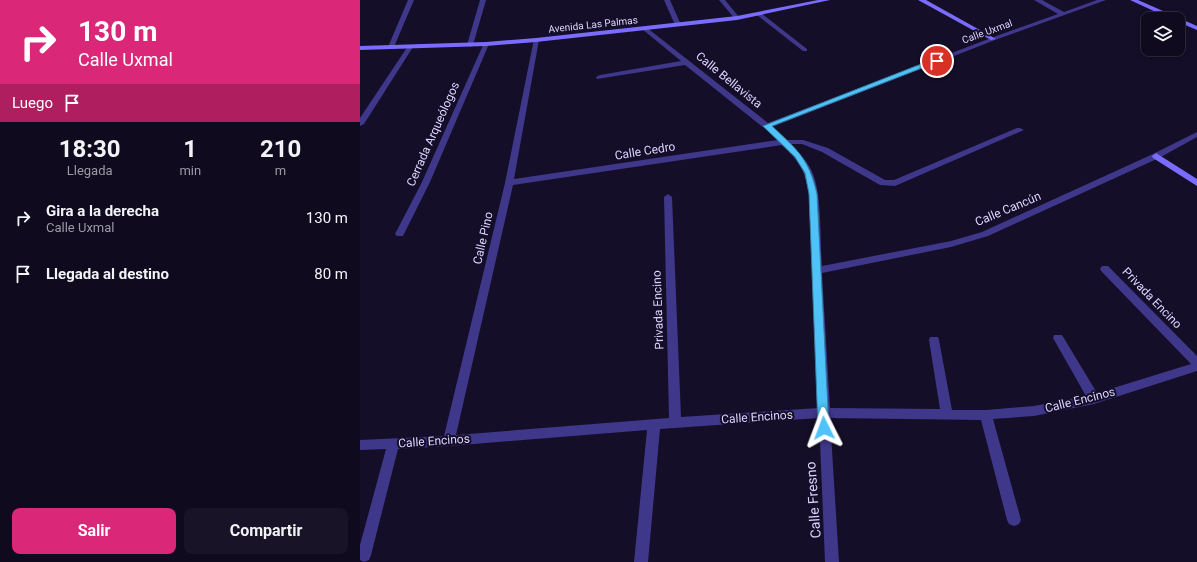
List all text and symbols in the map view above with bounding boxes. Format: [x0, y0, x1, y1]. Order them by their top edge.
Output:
map controls [1141, 12, 1185, 56]
button: layers [1141, 12, 1185, 56]
street label: Avenida Las Palmas [548, 14, 638, 35]
text: 130 m [78, 15, 157, 48]
icon: right [12, 16, 64, 68]
street label: Calle Uxmal [961, 17, 1014, 46]
pin [920, 44, 954, 78]
text: Calle Uxmal [78, 49, 173, 70]
street label: Calle Bellavista [693, 49, 765, 111]
icon: arrive [926, 50, 948, 72]
street label: Cerrada Arqueólogos [404, 80, 462, 188]
icon: arrive [61, 92, 83, 114]
text: Luego [12, 94, 53, 112]
text: 18:30 [59, 135, 121, 163]
text: 1 [183, 135, 197, 163]
text: 210 [260, 135, 301, 163]
street label: Calle Cedro [614, 139, 676, 163]
text: Llegada [67, 163, 113, 178]
text: min [179, 163, 201, 178]
text: m [275, 163, 286, 178]
street label: Calle Cancún [973, 189, 1043, 229]
text: Gira a la derecha [46, 202, 159, 220]
icon: right [12, 207, 34, 229]
text: 130 m [306, 209, 348, 227]
street label: Calle Pino [470, 210, 496, 266]
text: Calle Uxmal [46, 220, 115, 235]
icon: arrive [12, 263, 34, 285]
text: Llegada al destino [46, 265, 169, 283]
text: 80 m [314, 265, 348, 283]
street label: Privada Encino [1119, 265, 1185, 331]
street label: Privada Encino [650, 270, 666, 350]
street label: Calle Encinos [1043, 385, 1117, 415]
position arrow [803, 407, 845, 449]
street label: Calle Encinos [721, 408, 793, 426]
street label: Calle Encinos [398, 432, 470, 450]
street label: Calle Fresno [802, 461, 824, 539]
button: Salir [12, 508, 176, 554]
button: Compartir [184, 508, 348, 554]

